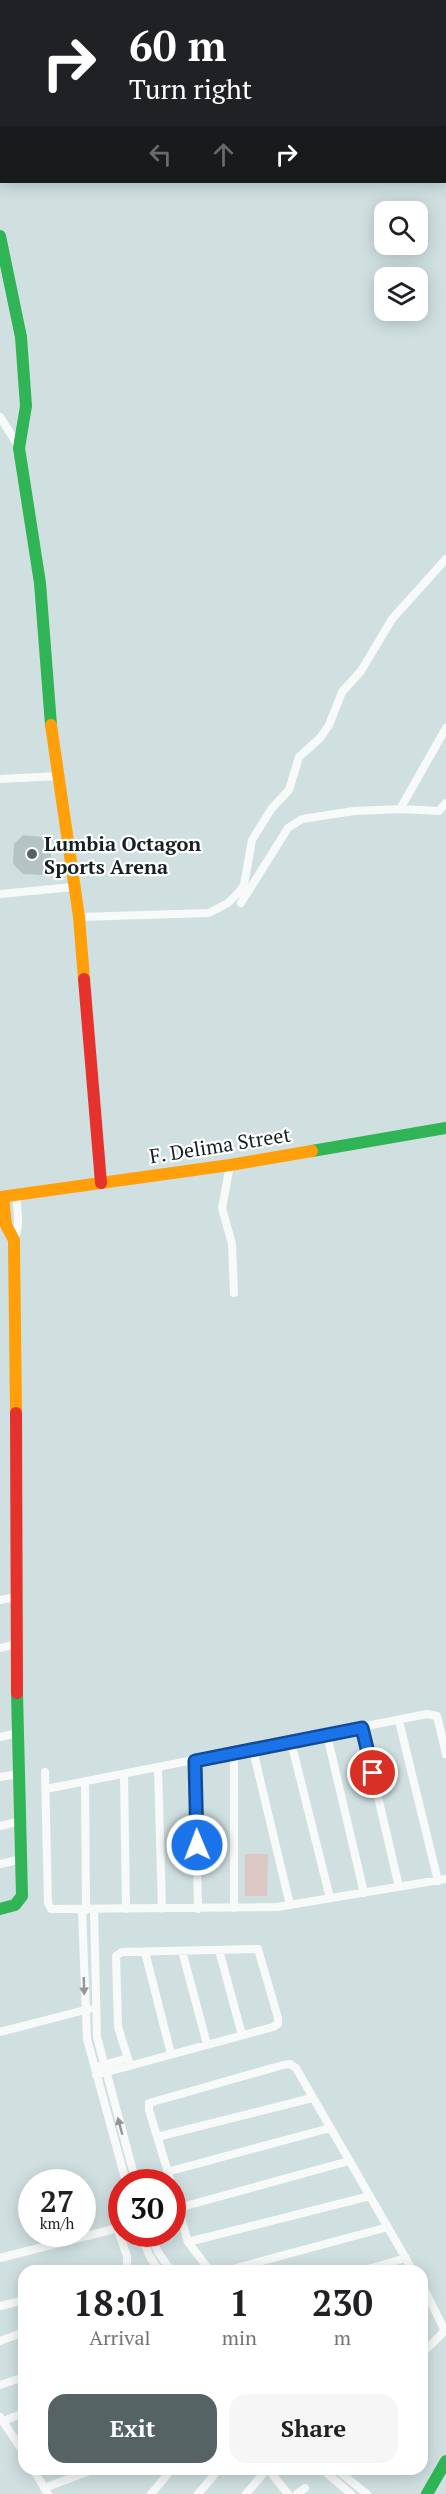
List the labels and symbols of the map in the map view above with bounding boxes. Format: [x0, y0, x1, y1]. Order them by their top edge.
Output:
place label: Lumbia Octagon Sports Arena [44, 830, 201, 880]
marker: Lumbia Octagon Sports Arena [25, 847, 39, 861]
street label: F. Delima Street [148, 1120, 293, 1169]
pin [347, 1747, 398, 1798]
position arrow [165, 1813, 229, 1877]
one-way arrow [80, 1977, 89, 1996]
one-way arrow [115, 2117, 125, 2135]
speed limit sign: 30 [108, 2169, 186, 2247]

